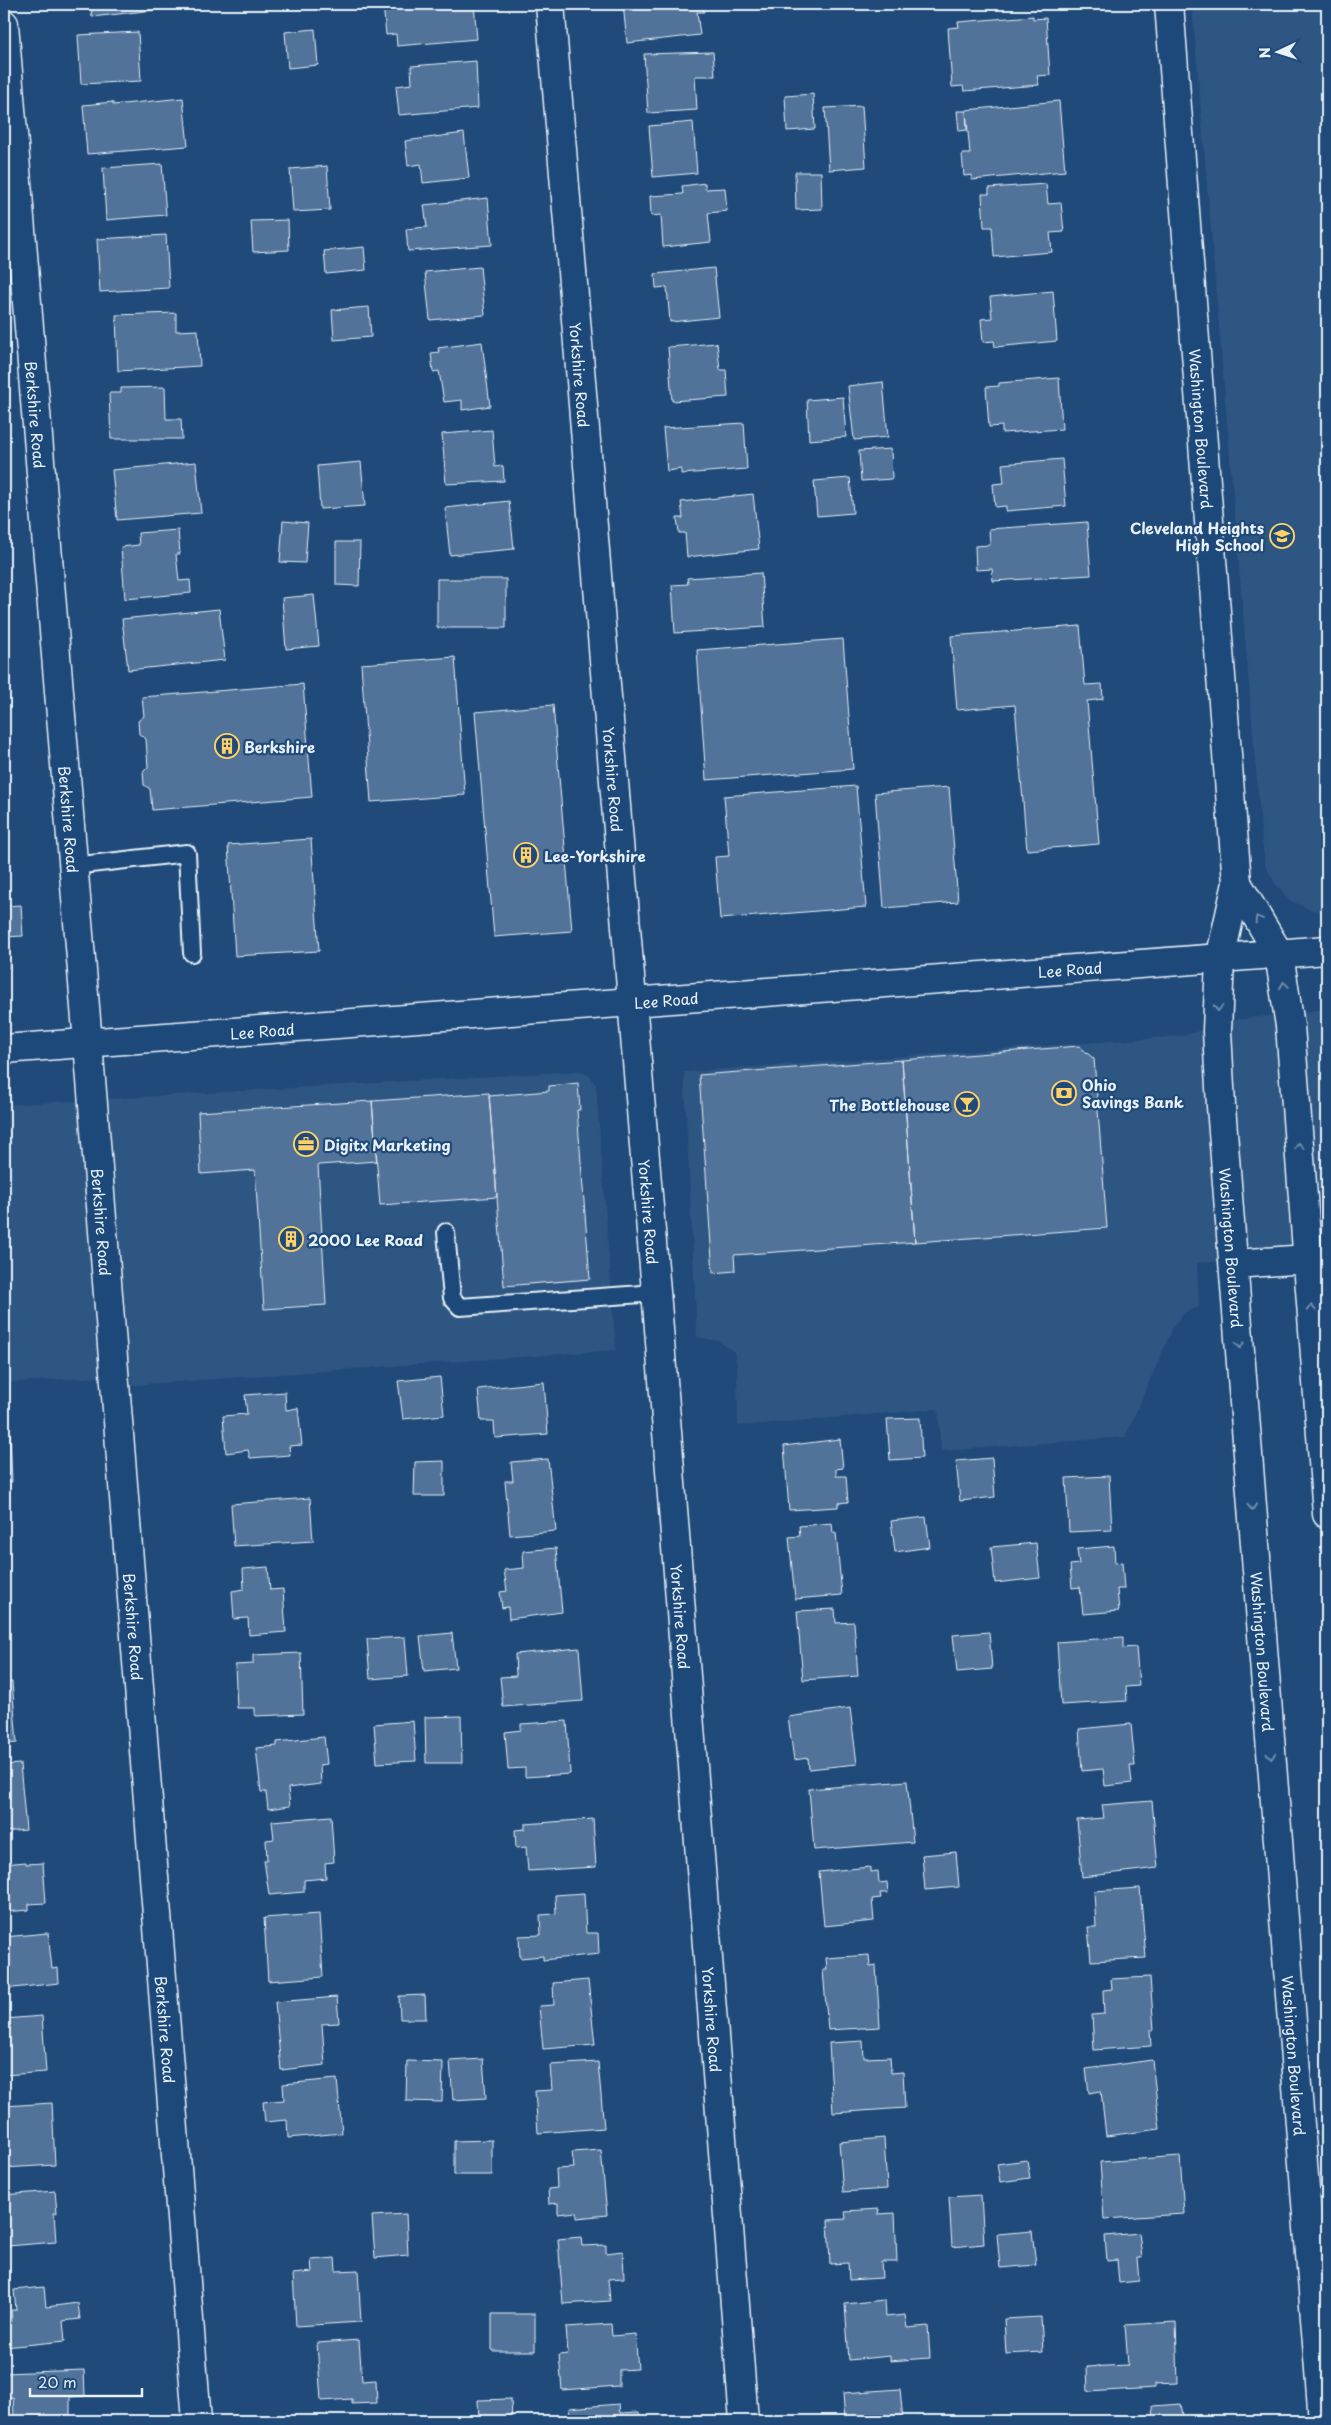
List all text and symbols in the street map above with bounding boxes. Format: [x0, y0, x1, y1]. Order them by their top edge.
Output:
north arrow [1254, 28, 1304, 78]
text: N [1254, 47, 1275, 59]
street label: Yorkshire Road [565, 321, 596, 428]
street label: Washington Boulevard [1184, 348, 1220, 510]
street label: Berkshire Road [20, 360, 52, 469]
place label: Cleveland Heights High School [1130, 516, 1264, 556]
school or university icon: Cleveland Heights High School [1269, 523, 1295, 549]
street label: Yorkshire Road [598, 726, 630, 833]
building icon: Berkshire [214, 733, 240, 759]
place label: Berkshire [244, 735, 315, 758]
street label: Berkshire Road [54, 765, 85, 874]
building icon: Lee-Yorkshire [513, 842, 539, 868]
place label: Lee-Yorkshire [544, 844, 646, 867]
one-way arrow [1254, 915, 1264, 924]
street label: Lee Road [1037, 955, 1103, 983]
one-way arrow [1279, 980, 1289, 989]
street label: Lee Road [633, 985, 699, 1013]
one-way arrow [1213, 1004, 1223, 1012]
street label: Lee Road [229, 1016, 295, 1044]
place label: Ohio Savings Bank [1082, 1073, 1184, 1113]
bank icon: Ohio Savings Bank [1051, 1080, 1077, 1106]
bar icon: The Bottlehouse [954, 1091, 980, 1117]
place label: The Bottlehouse [829, 1093, 950, 1116]
office icon: Digitx Marketing [293, 1131, 319, 1157]
place label: Digitx Marketing [324, 1133, 451, 1156]
one-way arrow [1293, 1142, 1304, 1150]
street label: Yorkshire Road [634, 1158, 665, 1265]
street label: Berkshire Road [87, 1167, 118, 1277]
street label: Washington Boulevard [1214, 1167, 1250, 1329]
building icon: 2000 Lee Road [278, 1226, 304, 1252]
place label: 2000 Lee Road [308, 1228, 423, 1251]
one-way arrow [1306, 1304, 1317, 1312]
one-way arrow [1234, 1341, 1245, 1349]
one-way arrow [1247, 1503, 1258, 1511]
street label: Yorkshire Road [666, 1563, 697, 1670]
street label: Washington Boulevard [1246, 1571, 1281, 1733]
street label: Berkshire Road [119, 1572, 150, 1681]
one-way arrow [1266, 1752, 1277, 1760]
street label: Yorkshire Road [697, 1966, 728, 2073]
street label: Berkshire Road [150, 1975, 182, 2084]
street label: Washington Boulevard [1277, 1975, 1312, 2136]
scale bar [30, 2365, 142, 2397]
text: 20 m [38, 2370, 77, 2393]

